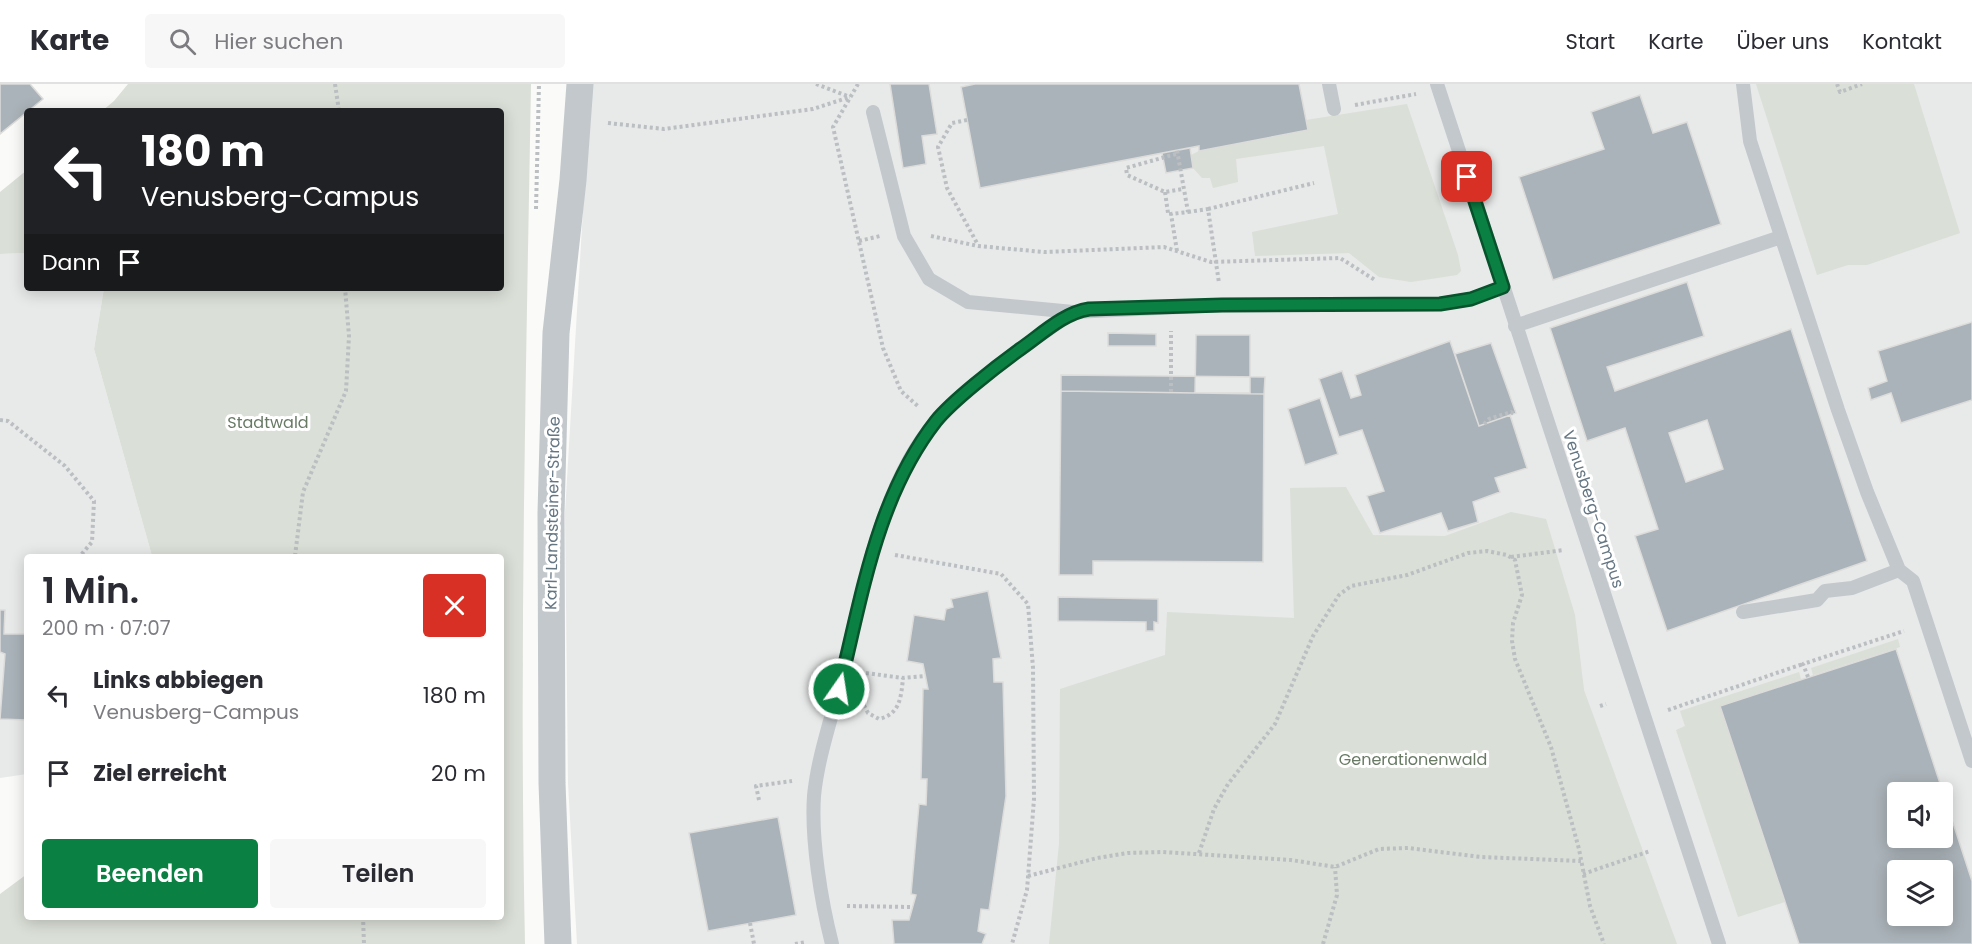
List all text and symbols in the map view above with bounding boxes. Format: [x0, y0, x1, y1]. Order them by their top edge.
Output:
search box [145, 14, 565, 68]
text: Karte [30, 21, 109, 60]
icon: search [166, 25, 199, 58]
text: Hier suchen [214, 26, 343, 57]
text: Start [1566, 27, 1615, 56]
text: Karte [1648, 27, 1704, 56]
text: Über uns [1737, 27, 1829, 56]
text: Kontakt [1862, 27, 1942, 56]
text: 180 m [141, 122, 265, 181]
icon: left [42, 132, 120, 210]
pin [1441, 151, 1492, 202]
icon: arrive [1450, 160, 1483, 193]
text: Venusberg-Campus [141, 178, 419, 215]
icon: arrive [113, 246, 146, 279]
text: Dann [42, 247, 101, 278]
park label: Stadtwald [227, 411, 309, 434]
street label: Karl-Landsteiner-Straße [539, 416, 566, 610]
street label: Venusberg-Campus [1557, 427, 1630, 591]
text: 1 Min. [42, 565, 139, 616]
button: close [423, 574, 486, 637]
text: 200 m · 07:07 [42, 614, 171, 642]
position arrow [807, 657, 871, 721]
text: Links abbiegen [93, 665, 264, 696]
icon: left [42, 679, 75, 712]
text: 180 m [423, 680, 486, 711]
text: Venusberg-Campus [93, 698, 299, 726]
park label: Generationenwald [1339, 748, 1487, 771]
icon: arrive [42, 757, 75, 790]
text: Ziel erreicht [93, 758, 227, 789]
text: 20 m [431, 758, 486, 789]
map controls [1887, 782, 1953, 926]
button: sound [1887, 782, 1953, 848]
button: Beenden [42, 839, 258, 908]
button: Teilen [270, 839, 486, 908]
button: layers [1887, 860, 1953, 926]

